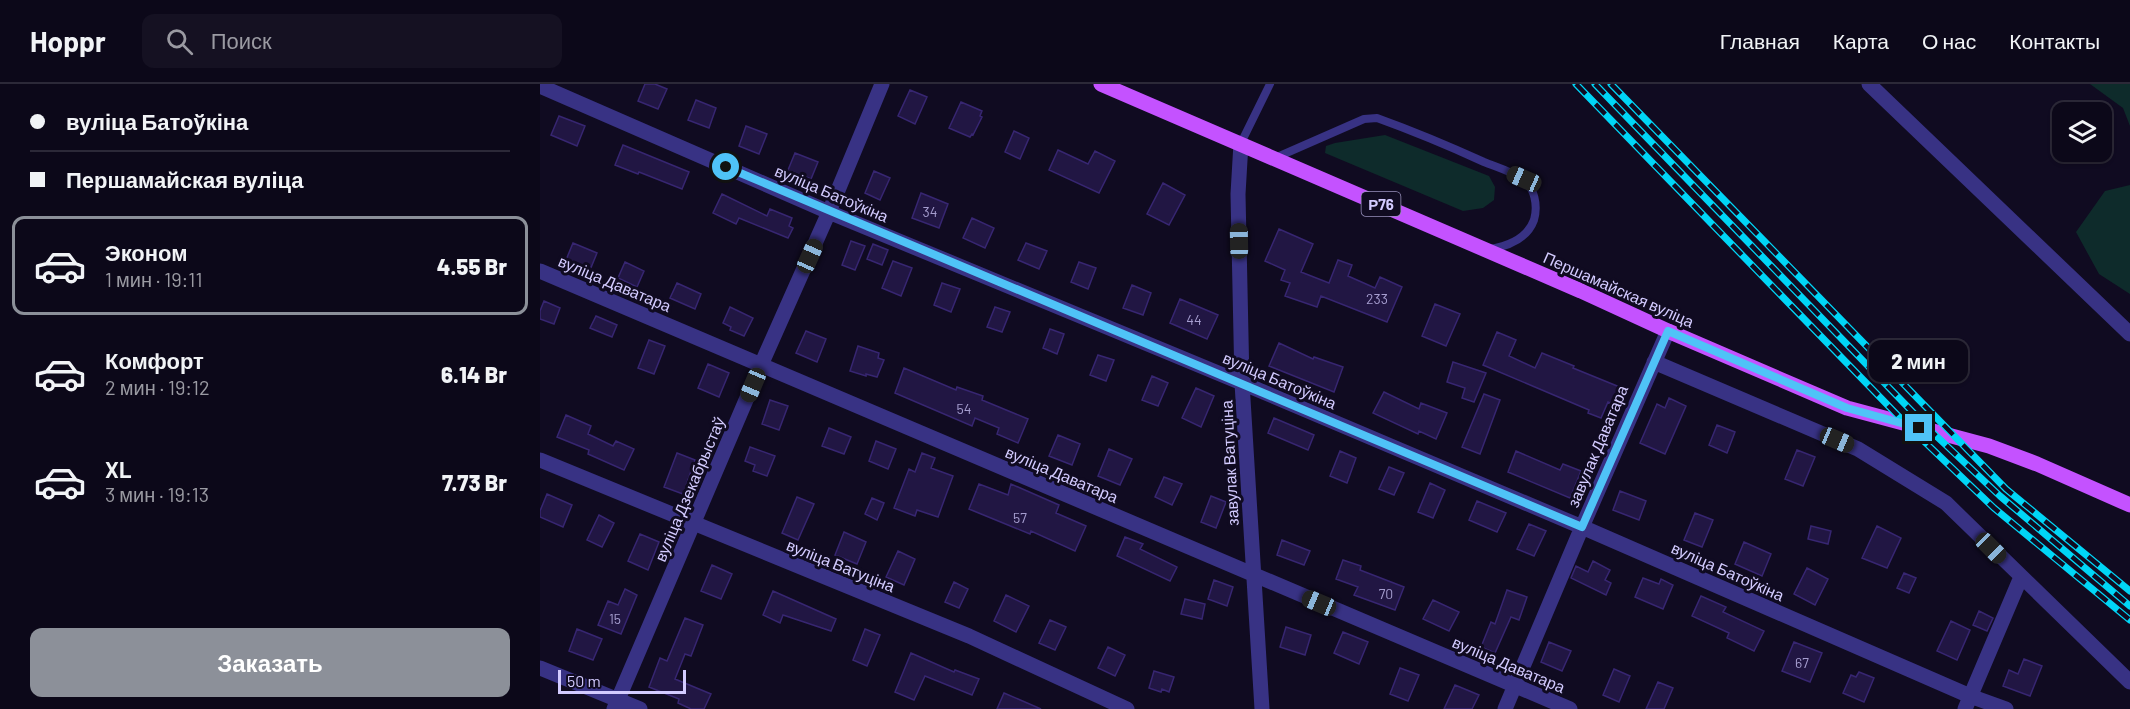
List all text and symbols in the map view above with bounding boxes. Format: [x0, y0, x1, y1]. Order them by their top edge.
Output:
search box [142, 14, 562, 68]
text: Hoppr [30, 24, 106, 58]
icon: search [163, 25, 196, 58]
text: Поиск [211, 27, 272, 53]
text: Главная [1720, 28, 1800, 53]
text: Карта [1833, 28, 1889, 53]
text: О нас [1922, 28, 1976, 53]
text: Контакты [2009, 28, 2100, 53]
map controls [2052, 102, 2112, 162]
button: layers [2052, 102, 2112, 162]
text: вуліца Батоўкіна [66, 108, 248, 134]
route start [712, 153, 739, 180]
street label: вуліца Батоўкіна [772, 161, 892, 225]
car [1504, 163, 1544, 195]
text: Першамайская вуліца [66, 166, 304, 192]
road number: Р76 [1362, 192, 1400, 216]
house number: 34 [923, 203, 937, 220]
car [1230, 223, 1248, 259]
car [794, 236, 826, 276]
icon: car [33, 239, 87, 293]
text: Эконом [105, 239, 188, 265]
street label: Першамайская вуліца [1541, 247, 1697, 331]
street label: вуліца Даватара [556, 251, 674, 315]
text: 4.55 Br [437, 253, 507, 279]
text: 1 мин · 19:11 [105, 267, 202, 291]
house number: 233 [1366, 290, 1388, 307]
house number: 44 [1186, 311, 1202, 328]
callout: 2 мин [1870, 341, 1968, 383]
icon: car [33, 347, 87, 401]
text: Комфорт [105, 347, 204, 373]
street label: вуліца Батоўкіна [1220, 348, 1340, 412]
text: 2 мин [1891, 349, 1946, 373]
text: 6.14 Br [441, 361, 507, 387]
car [738, 365, 768, 405]
text: 2 мин · 19:12 [105, 375, 210, 399]
street label: завулак Даватара [1563, 382, 1631, 510]
house number: 54 [957, 400, 971, 417]
street label: завулак Ватуціна [1216, 400, 1242, 526]
street label: вуліца Дзекабрыстаў [650, 414, 728, 564]
route end [1905, 414, 1932, 441]
car [1817, 425, 1857, 455]
street label: вуліца Даватара [1003, 442, 1121, 506]
icon: car [33, 455, 87, 509]
text: XL [105, 456, 131, 482]
text: 7.73 Br [442, 469, 507, 495]
text: 3 мин · 19:13 [105, 482, 209, 506]
house number: 57 [1013, 509, 1027, 526]
car [1972, 529, 2010, 567]
street label: вуліца Ватуціна [784, 535, 898, 595]
street label: вуліца Батоўкіна [1669, 538, 1787, 604]
house number: 70 [1379, 585, 1393, 602]
car [1299, 588, 1339, 618]
house number: 15 [609, 610, 621, 627]
button: Заказать [30, 628, 510, 697]
street label: вуліца Даватара [1450, 632, 1568, 696]
house number: 67 [1795, 654, 1809, 671]
scale bar [558, 667, 686, 694]
text: 50 m [567, 671, 601, 690]

